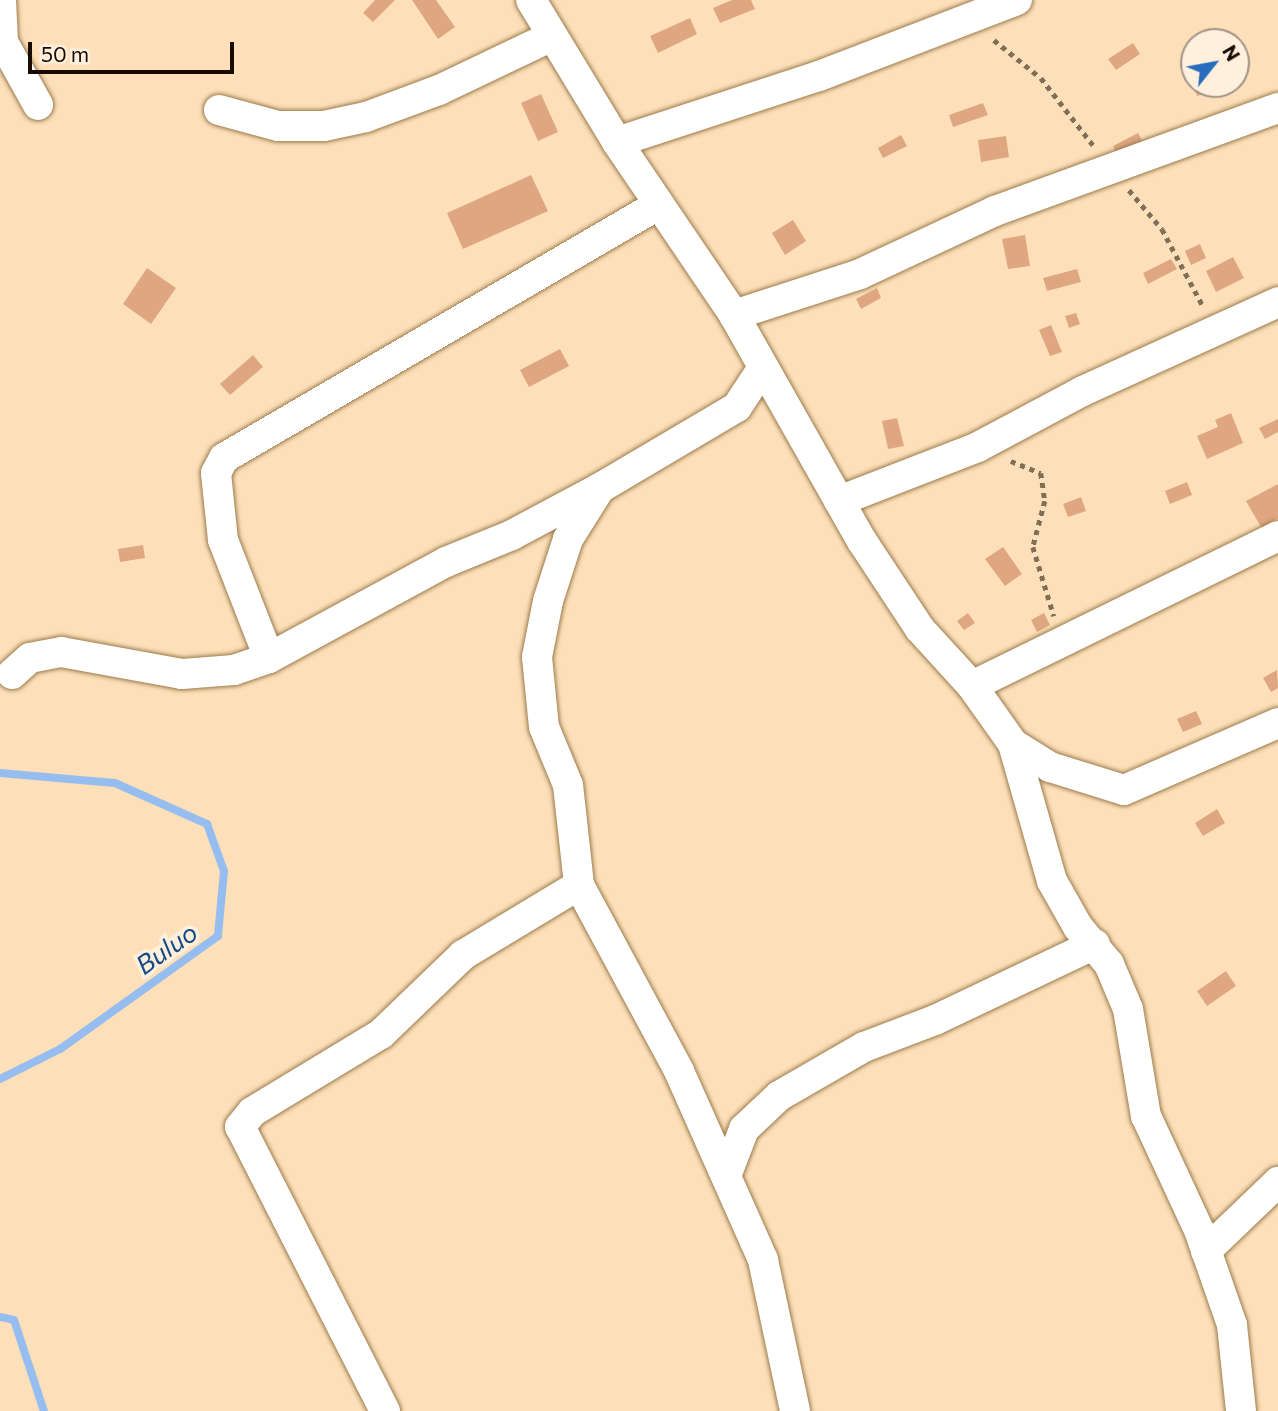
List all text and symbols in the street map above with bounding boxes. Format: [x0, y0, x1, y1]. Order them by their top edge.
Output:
scale bar [32, 28, 238, 72]
north arrow [1180, 28, 1250, 98]
text: 50 m [41, 41, 89, 66]
text: N [1218, 41, 1245, 65]
water label: Buluo [129, 916, 203, 980]

